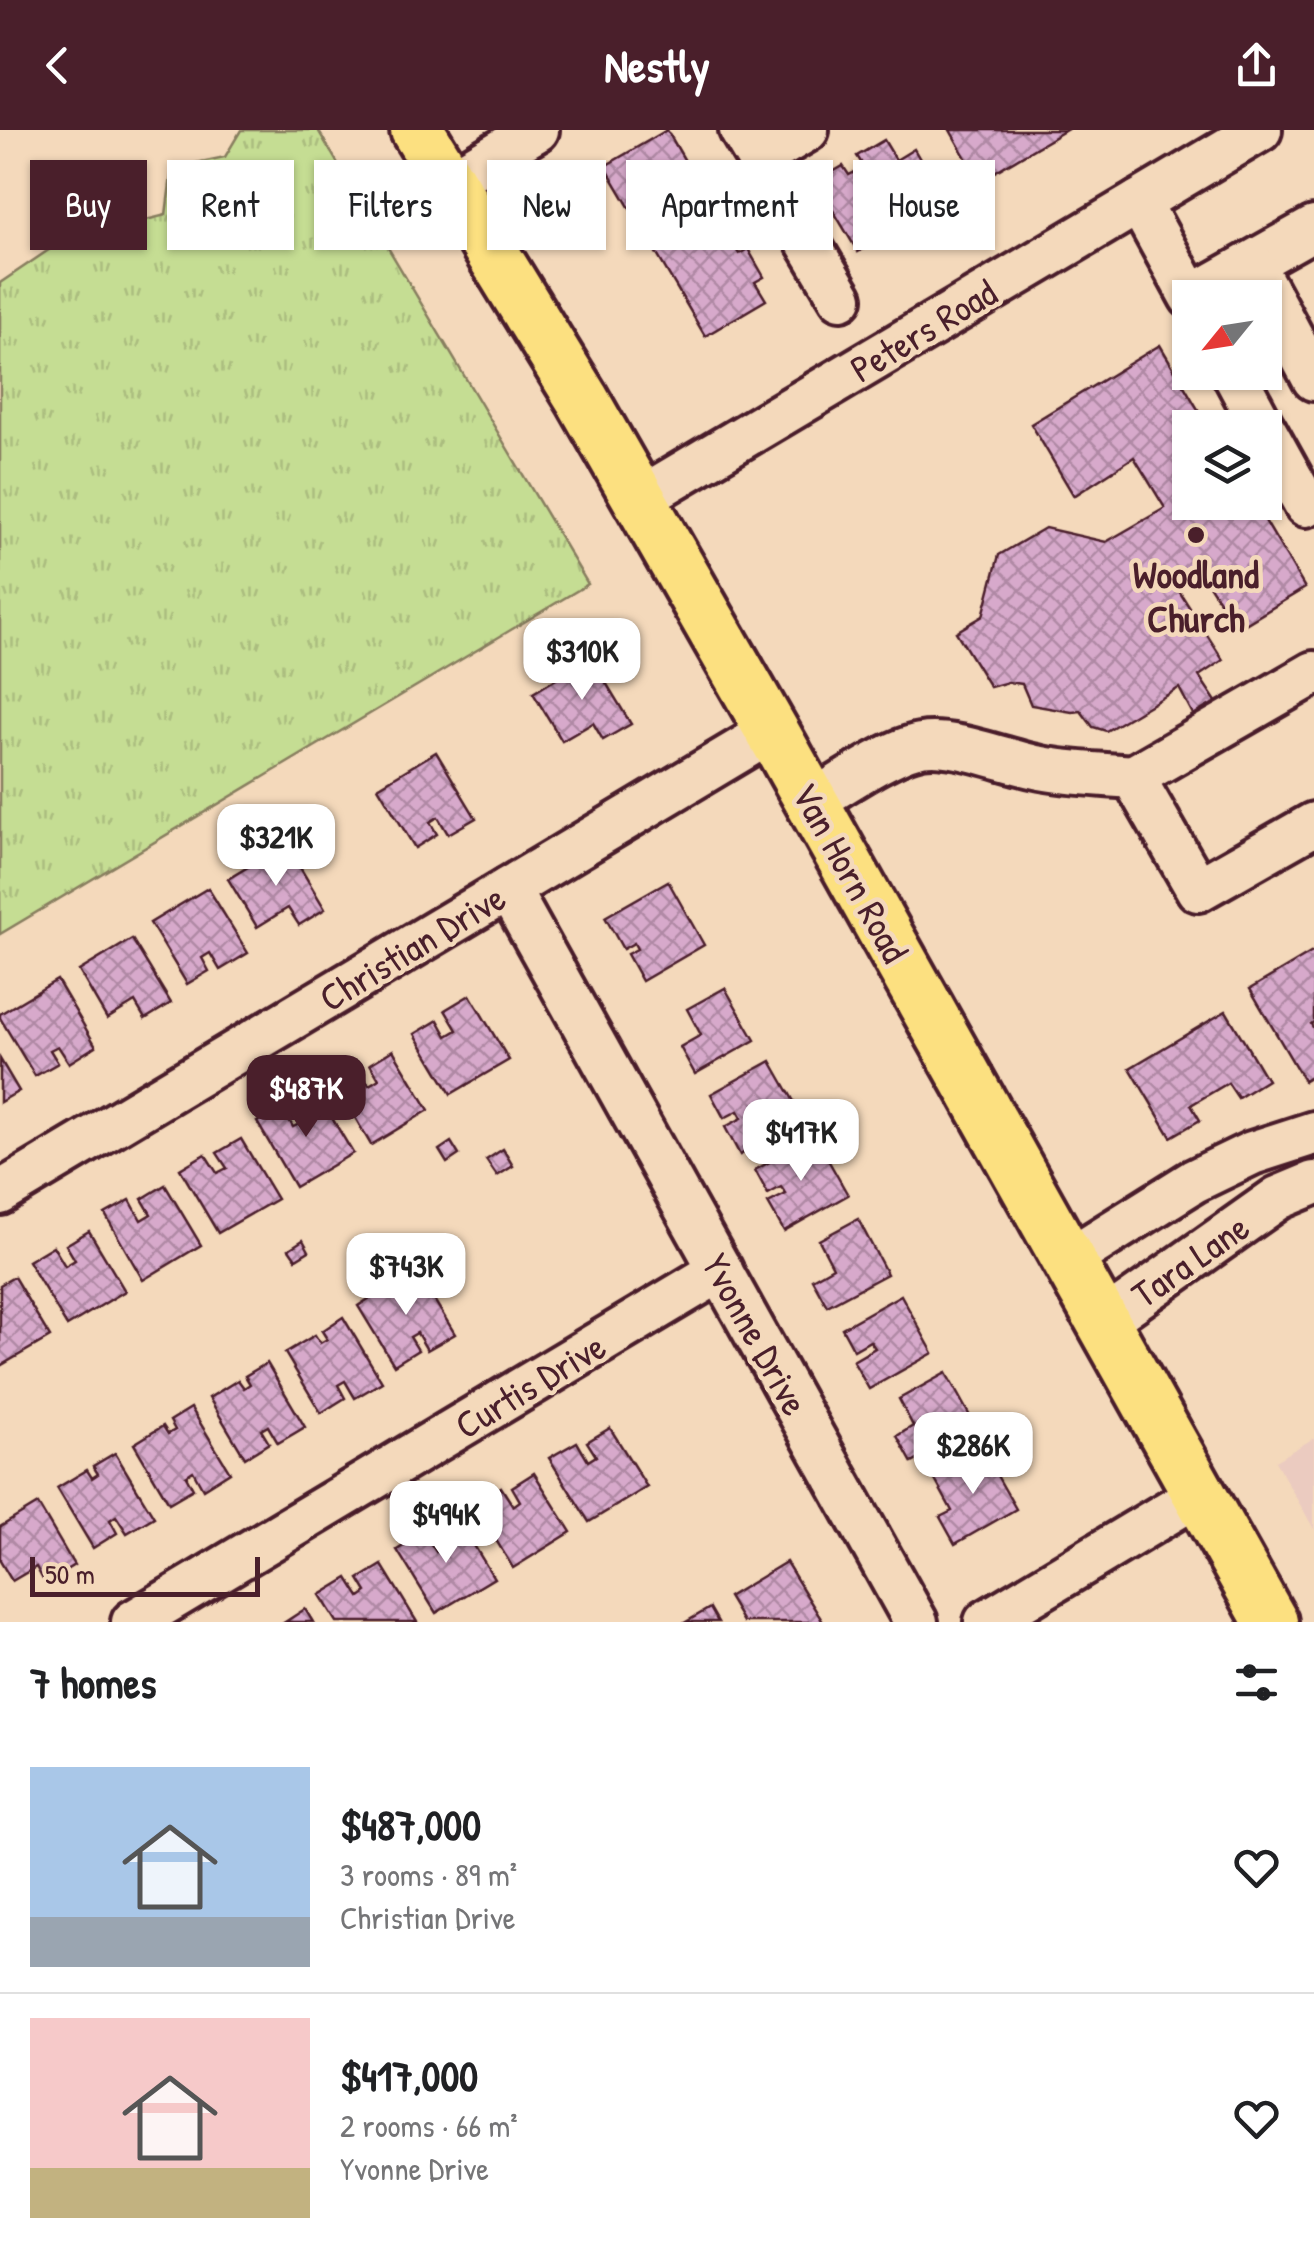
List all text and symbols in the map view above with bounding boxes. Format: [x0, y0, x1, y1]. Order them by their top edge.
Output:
text: Nestly [604, 35, 710, 96]
icon: back [30, 38, 85, 93]
icon: share [1229, 38, 1284, 93]
chip: Buy [30, 160, 147, 250]
chip: Rent [167, 160, 294, 250]
chip: Filters [314, 160, 467, 250]
chip: New [487, 160, 606, 250]
chip: Apartment [626, 160, 833, 250]
chip: House [853, 160, 995, 250]
street label: Peters Road [840, 266, 1006, 394]
north arrow [1172, 280, 1282, 390]
map controls [1172, 280, 1282, 520]
button: layers [1172, 410, 1282, 520]
marker: Woodland Church [1185, 524, 1207, 546]
place label: Woodland Church [1133, 548, 1259, 644]
pin: $310K [512, 618, 652, 703]
text: $310K [545, 629, 619, 672]
street label: Van Horn Road [780, 773, 922, 971]
pin: $321K [206, 804, 346, 889]
text: $321K [239, 815, 313, 858]
street label: Christian Drive [309, 871, 515, 1023]
pin: $487K [236, 1055, 376, 1140]
text: $487K [269, 1066, 343, 1109]
pin: $417K [731, 1099, 871, 1184]
text: $417K [765, 1110, 837, 1153]
street label: Tara Lane [1121, 1201, 1259, 1319]
pin: $743K [336, 1233, 476, 1318]
text: $743K [368, 1244, 444, 1287]
street label: Yvonne Drive [690, 1244, 822, 1424]
street label: Curtis Drive [445, 1320, 615, 1450]
pin: $286K [903, 1412, 1043, 1497]
text: $286K [936, 1423, 1010, 1466]
pin: $494K [376, 1481, 516, 1566]
text: $494K [412, 1492, 480, 1535]
scale bar [30, 1552, 260, 1596]
text: 50 m [45, 1555, 95, 1593]
text: 7 homes [30, 1654, 156, 1711]
icon: filters [1229, 1655, 1284, 1710]
text: $487,000 [340, 1796, 481, 1853]
icon: home [110, 1807, 230, 1927]
icon: heart [1229, 1840, 1284, 1895]
text: 3 rooms · 89 m² [340, 1853, 517, 1896]
text: Christian Drive [340, 1896, 516, 1939]
text: $417,000 [340, 2047, 478, 2104]
icon: home [110, 2058, 230, 2178]
icon: heart [1229, 2091, 1284, 2146]
text: 2 rooms · 66 m² [340, 2104, 518, 2147]
text: Yvonne Drive [340, 2147, 489, 2190]

